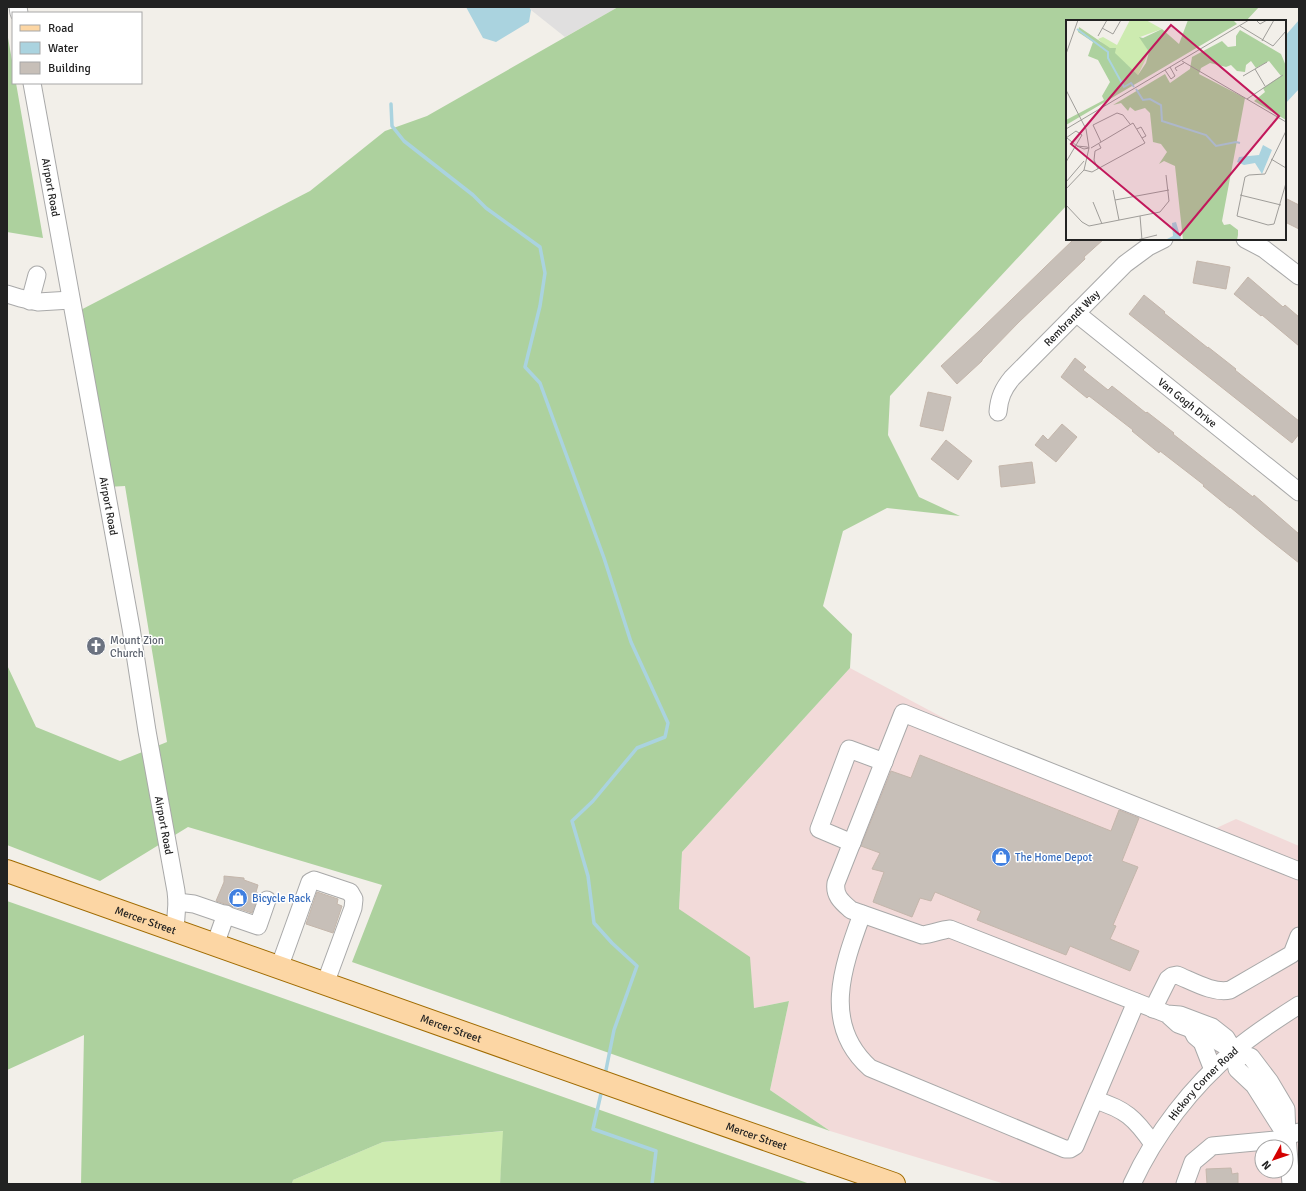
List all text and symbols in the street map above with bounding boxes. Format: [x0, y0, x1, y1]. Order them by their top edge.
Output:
legend [12, 12, 142, 84]
inset map [1066, 20, 1286, 240]
text: Road [48, 21, 74, 36]
text: Water [48, 41, 79, 56]
text: Building [48, 61, 91, 76]
street label: Airport Road [39, 157, 63, 218]
street label: Rembrandt Way [1041, 287, 1103, 349]
street label: Van Gogh Drive [1156, 375, 1220, 430]
street label: Airport Road [97, 476, 121, 537]
place label: Mount Zion Church [110, 634, 164, 660]
church icon: Mount Zion Church [85, 635, 107, 657]
street label: Airport Road [152, 795, 176, 856]
shop icon: The Home Depot [990, 846, 1012, 868]
place label: The Home Depot [1015, 851, 1092, 864]
shop icon: Bicycle Rack [227, 887, 249, 909]
place label: Bicycle Rack [252, 892, 311, 905]
street label: Mercer Street [113, 903, 178, 937]
street label: Mercer Street [419, 1011, 483, 1045]
street label: Hickory Corner Road [1165, 1044, 1241, 1123]
street label: Mercer Street [724, 1119, 789, 1153]
north arrow [1254, 1139, 1294, 1179]
text: N [1259, 1158, 1274, 1172]

